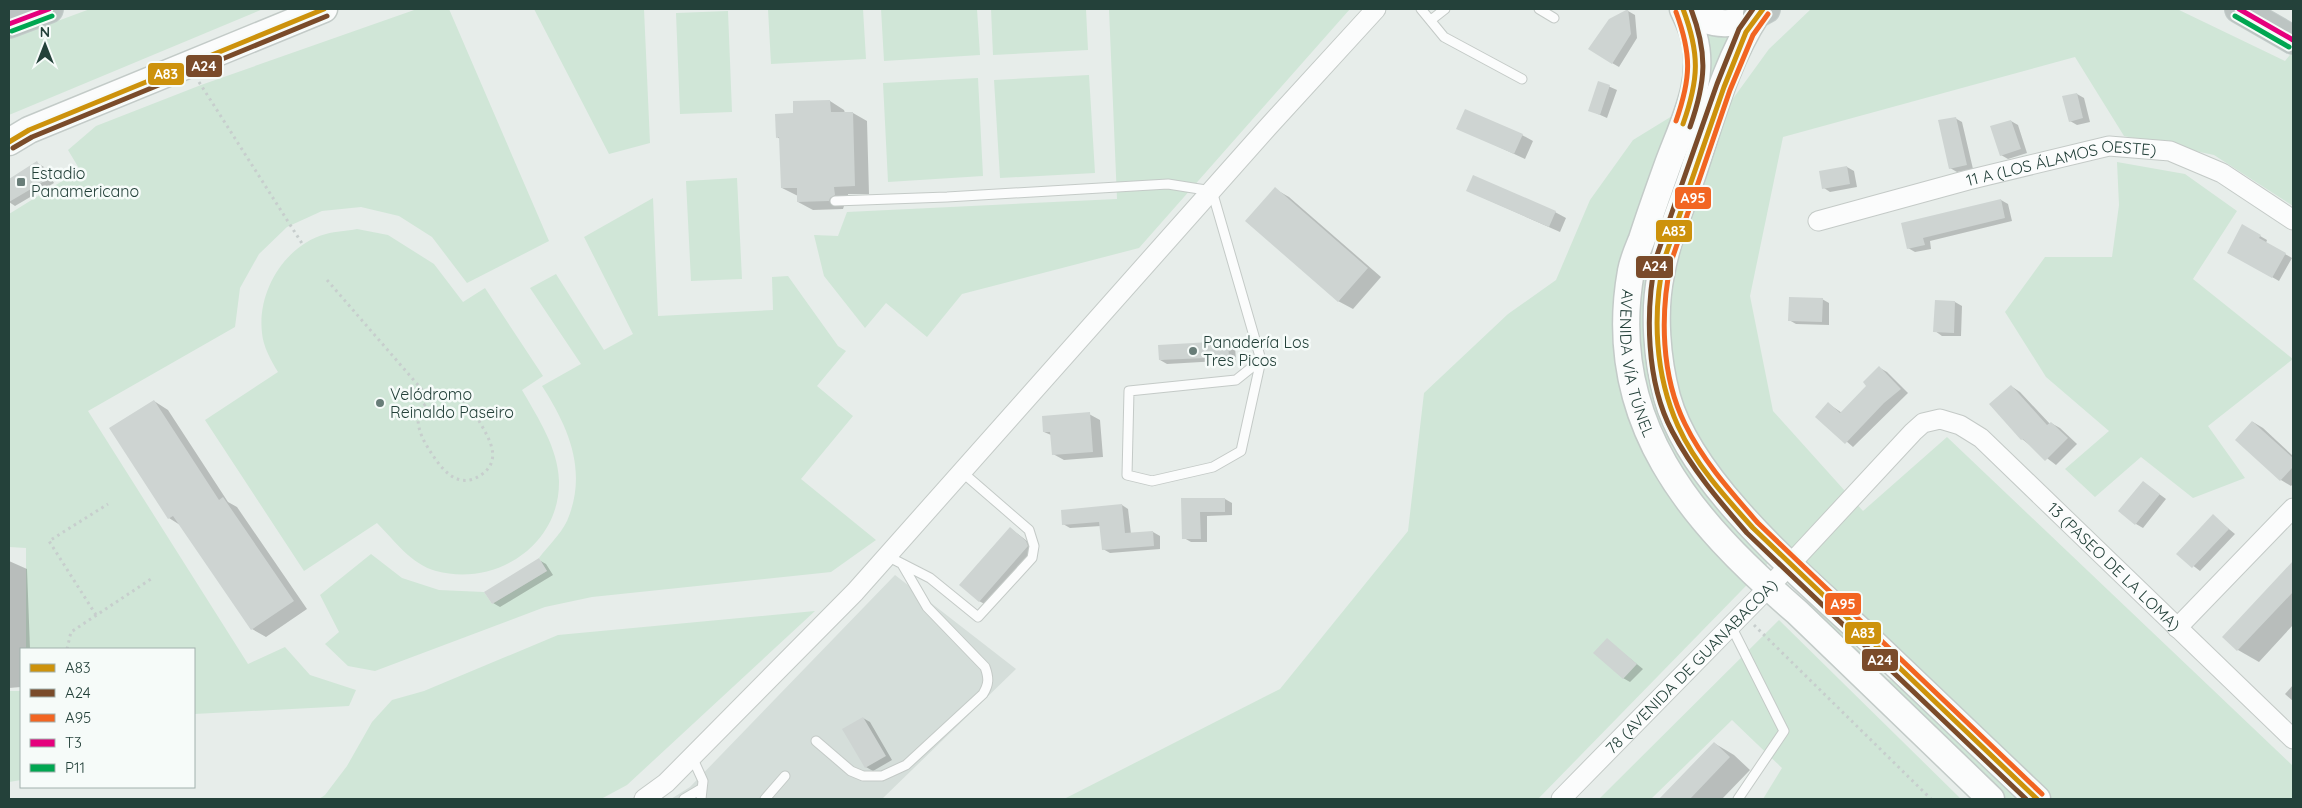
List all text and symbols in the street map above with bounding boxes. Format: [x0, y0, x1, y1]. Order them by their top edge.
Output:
north arrow [20, 20, 70, 70]
text: N [40, 23, 50, 41]
line badge: A24 [185, 54, 223, 78]
text: A24 [191, 57, 217, 75]
line badge: A83 [147, 62, 185, 86]
text: A83 [154, 65, 178, 83]
street label: 11 A (LOS ÁLAMOS OESTE) [1964, 135, 2157, 190]
place label: Estadio Panamericano [31, 163, 139, 201]
marker: Estadio Panamericano [15, 176, 27, 188]
line badge: A95 [1674, 186, 1712, 210]
text: A95 [1681, 189, 1705, 207]
line badge: A83 [1655, 219, 1693, 243]
text: A83 [1662, 222, 1686, 240]
line badge: A24 [1635, 255, 1674, 279]
text: A24 [1642, 257, 1668, 275]
street label: AVENIDA VÍA TÚNEL [1616, 288, 1659, 440]
place label: Panadería Los Tres Picos [1203, 332, 1309, 370]
marker: Panadería Los Tres Picos [1187, 345, 1199, 357]
place label: Velódromo Reinaldo Paseiro [390, 384, 514, 422]
marker: Velódromo Reinaldo Paseiro [374, 397, 386, 409]
street label: 13 (PASEO DE LA LOMA) [2043, 498, 2185, 635]
street label: 78 (AVENIDA DE GUANABACOA) [1601, 575, 1781, 758]
line badge: A95 [1824, 592, 1862, 616]
text: A95 [1831, 595, 1855, 613]
line badge: A83 [1844, 621, 1882, 645]
text: A83 [1851, 624, 1875, 642]
legend [20, 648, 195, 788]
line badge: A24 [1861, 648, 1899, 672]
text: A24 [1867, 651, 1893, 669]
text: A83 [65, 658, 91, 677]
text: A24 [65, 683, 91, 702]
text: A95 [65, 708, 91, 727]
text: T3 [65, 733, 82, 752]
text: P11 [65, 758, 85, 777]

